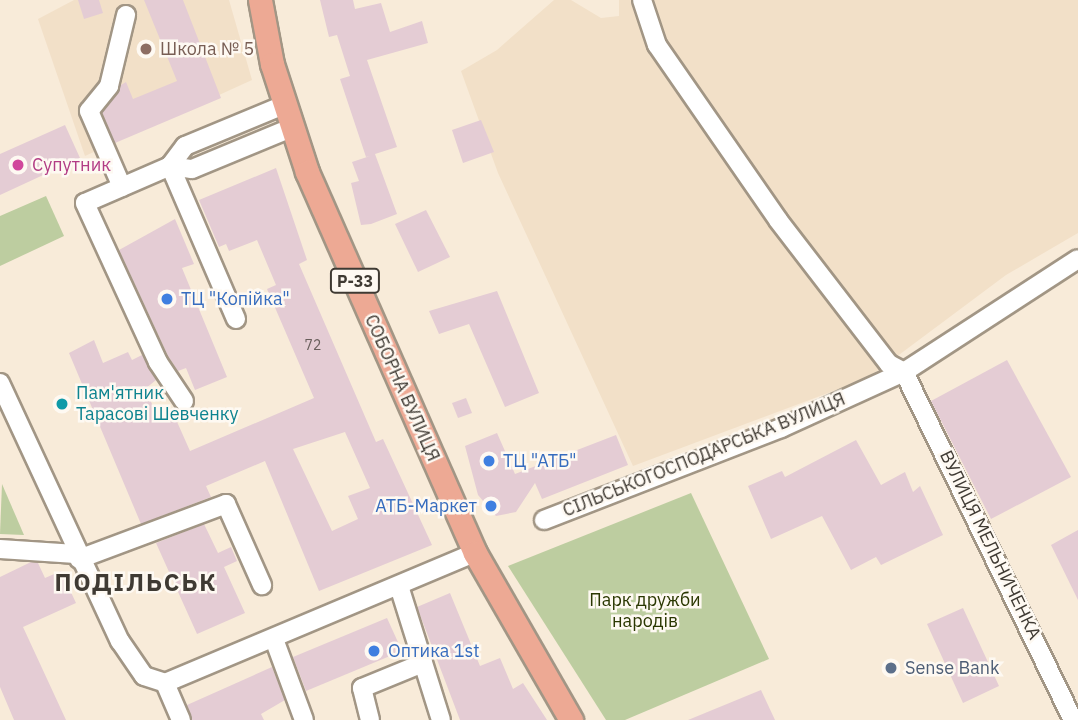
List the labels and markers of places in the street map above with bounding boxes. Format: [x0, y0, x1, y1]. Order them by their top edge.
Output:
place label: Школа № 5 [160, 38, 254, 60]
marker: Школа № 5 [138, 41, 154, 57]
place label: Супутник [32, 154, 111, 176]
marker: Супутник [10, 157, 26, 173]
place label: ТЦ "Копійка" [181, 288, 290, 310]
marker: ТЦ "Копійка" [159, 291, 175, 307]
place label: Пам'ятник Тарасові Шевченку [76, 383, 239, 426]
marker: Пам'ятник Тарасові Шевченку [54, 396, 70, 412]
place label: ТЦ "АТБ" [503, 450, 576, 472]
marker: ТЦ "АТБ" [481, 453, 497, 469]
place label: АТБ-Маркет [375, 495, 477, 517]
marker: АТБ-Маркет [483, 498, 499, 514]
place label: Оптика 1st [388, 640, 479, 662]
marker: Оптика 1st [366, 643, 382, 659]
place label: Sense Bank [905, 657, 1000, 679]
marker: Sense Bank [883, 660, 899, 676]

